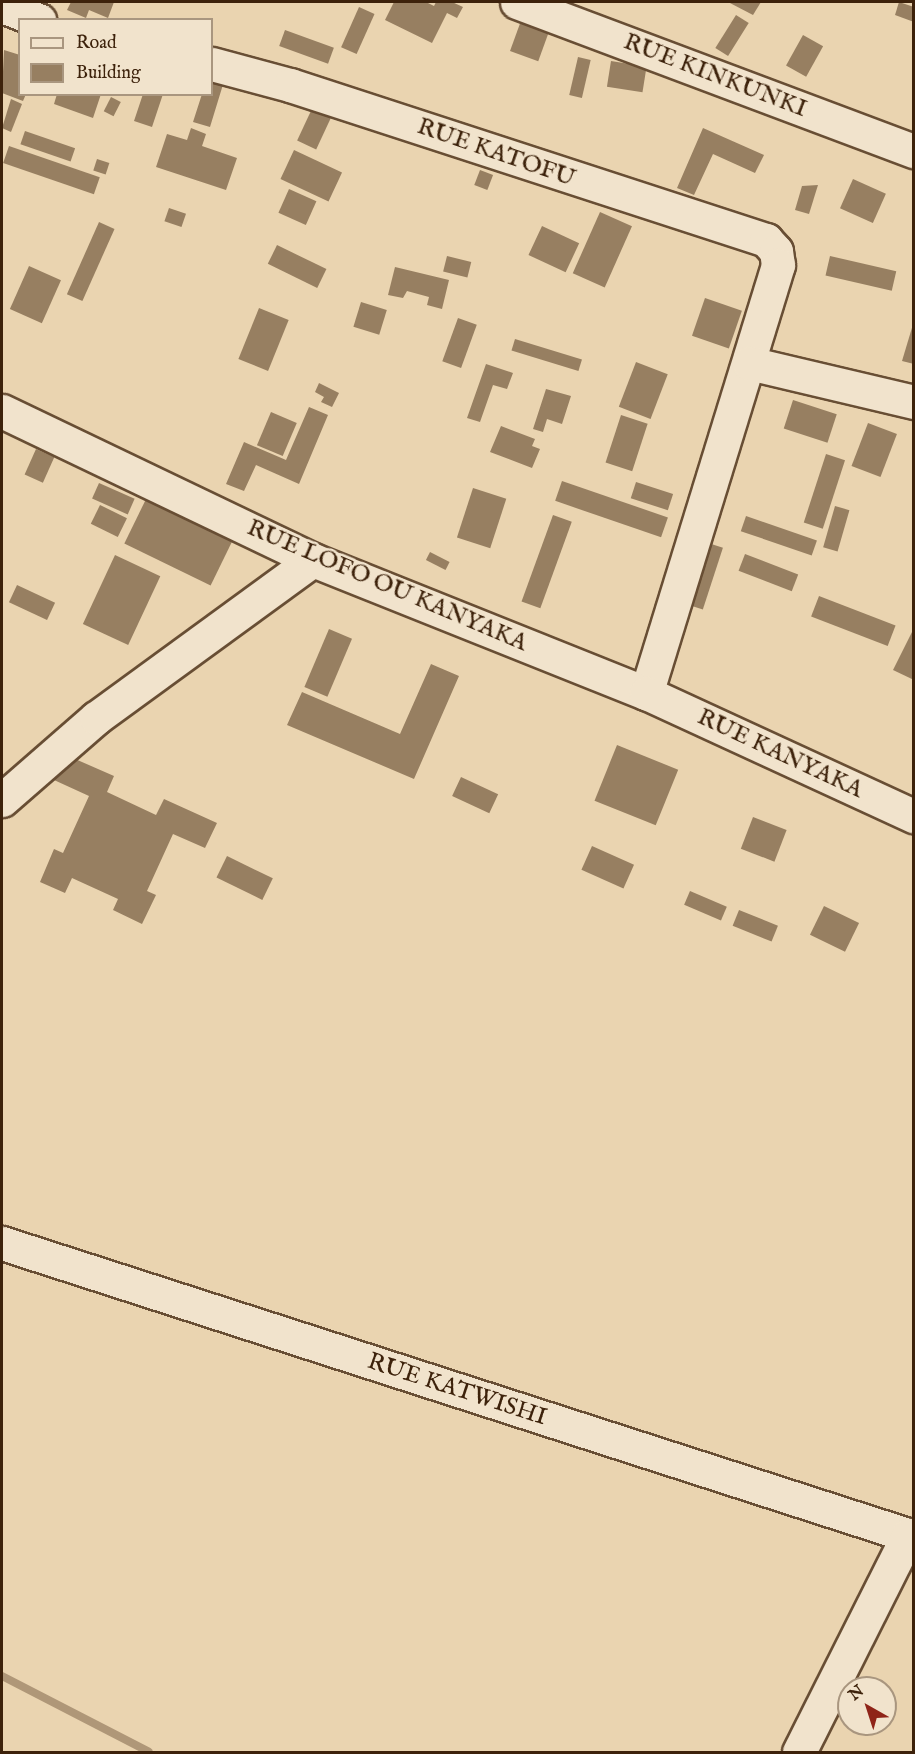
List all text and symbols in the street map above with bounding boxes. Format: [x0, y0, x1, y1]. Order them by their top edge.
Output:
legend [18, 18, 213, 96]
street label: RUE KINKUNKI [619, 28, 811, 124]
text: Road [76, 32, 117, 55]
text: Building [76, 62, 141, 85]
street label: RUE KATOFU [413, 113, 579, 193]
street label: RUE LOFO OU KANYAKA [243, 514, 531, 658]
street label: RUE KANYAKA [693, 703, 867, 805]
street label: RUE KATWISHI [364, 1347, 550, 1433]
north arrow [837, 1676, 897, 1736]
text: N [845, 1681, 869, 1706]

